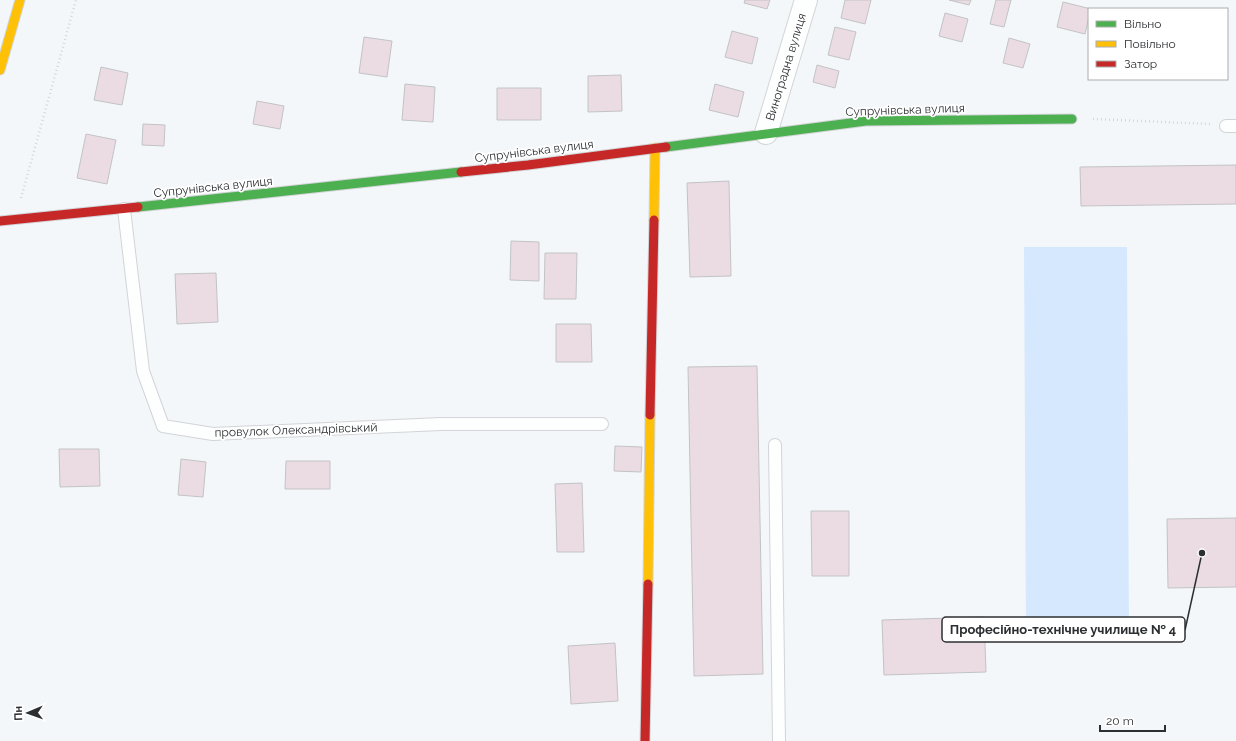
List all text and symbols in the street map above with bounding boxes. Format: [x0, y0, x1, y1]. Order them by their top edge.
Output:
legend [1088, 8, 1228, 80]
street label: Виноградна вулиця [763, 12, 809, 122]
text: Вільно [1124, 17, 1161, 31]
text: Повільно [1124, 37, 1176, 51]
text: Затор [1124, 57, 1157, 71]
street label: Супрунівська вулиця [845, 101, 965, 119]
street label: Супрунівська вулиця [474, 137, 594, 165]
street label: Супрунівська вулиця [153, 174, 273, 200]
street label: провулок Олександрівський [214, 420, 378, 440]
callout: Професійно-технічне училище № 4 [942, 617, 1185, 642]
text: Професійно-технічне училище № 4 [950, 622, 1176, 637]
north arrow [8, 693, 48, 733]
text: Пн [12, 706, 25, 721]
scale bar [1100, 707, 1165, 733]
text: 20 m [1106, 714, 1134, 728]

